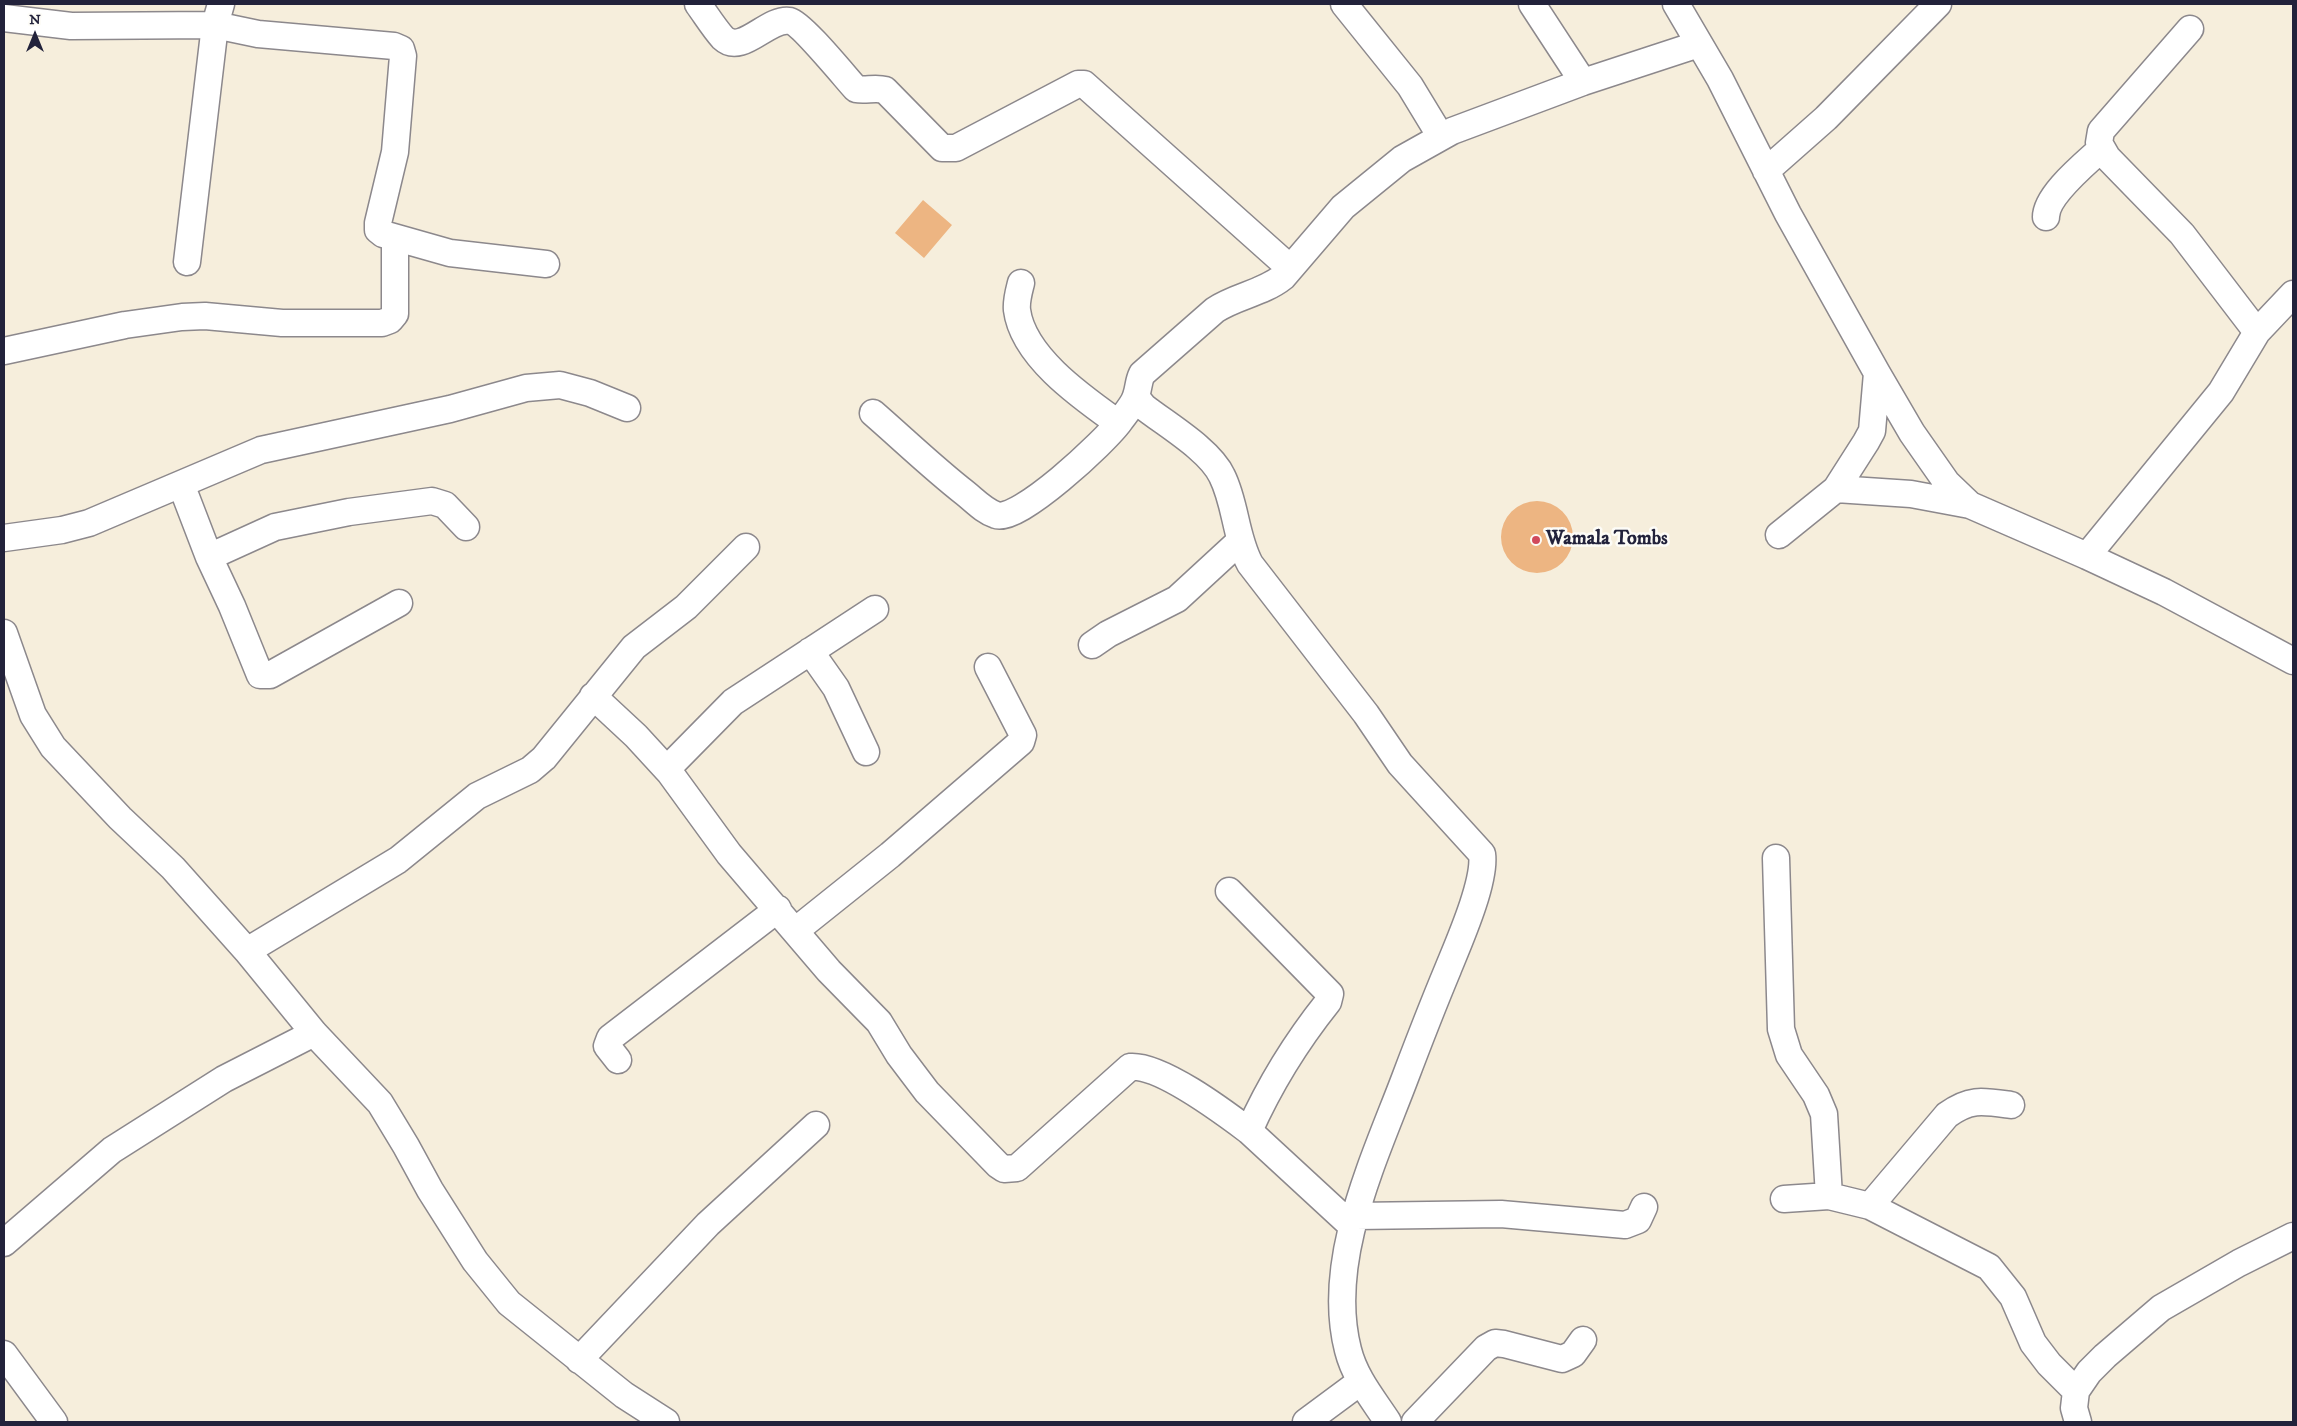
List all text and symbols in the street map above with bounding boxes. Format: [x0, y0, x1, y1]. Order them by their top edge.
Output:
north arrow [10, 10, 60, 60]
text: N [29, 11, 41, 29]
place label: Wamala Tombs [1546, 528, 1668, 552]
marker: Wamala Tombs [1530, 534, 1542, 546]

